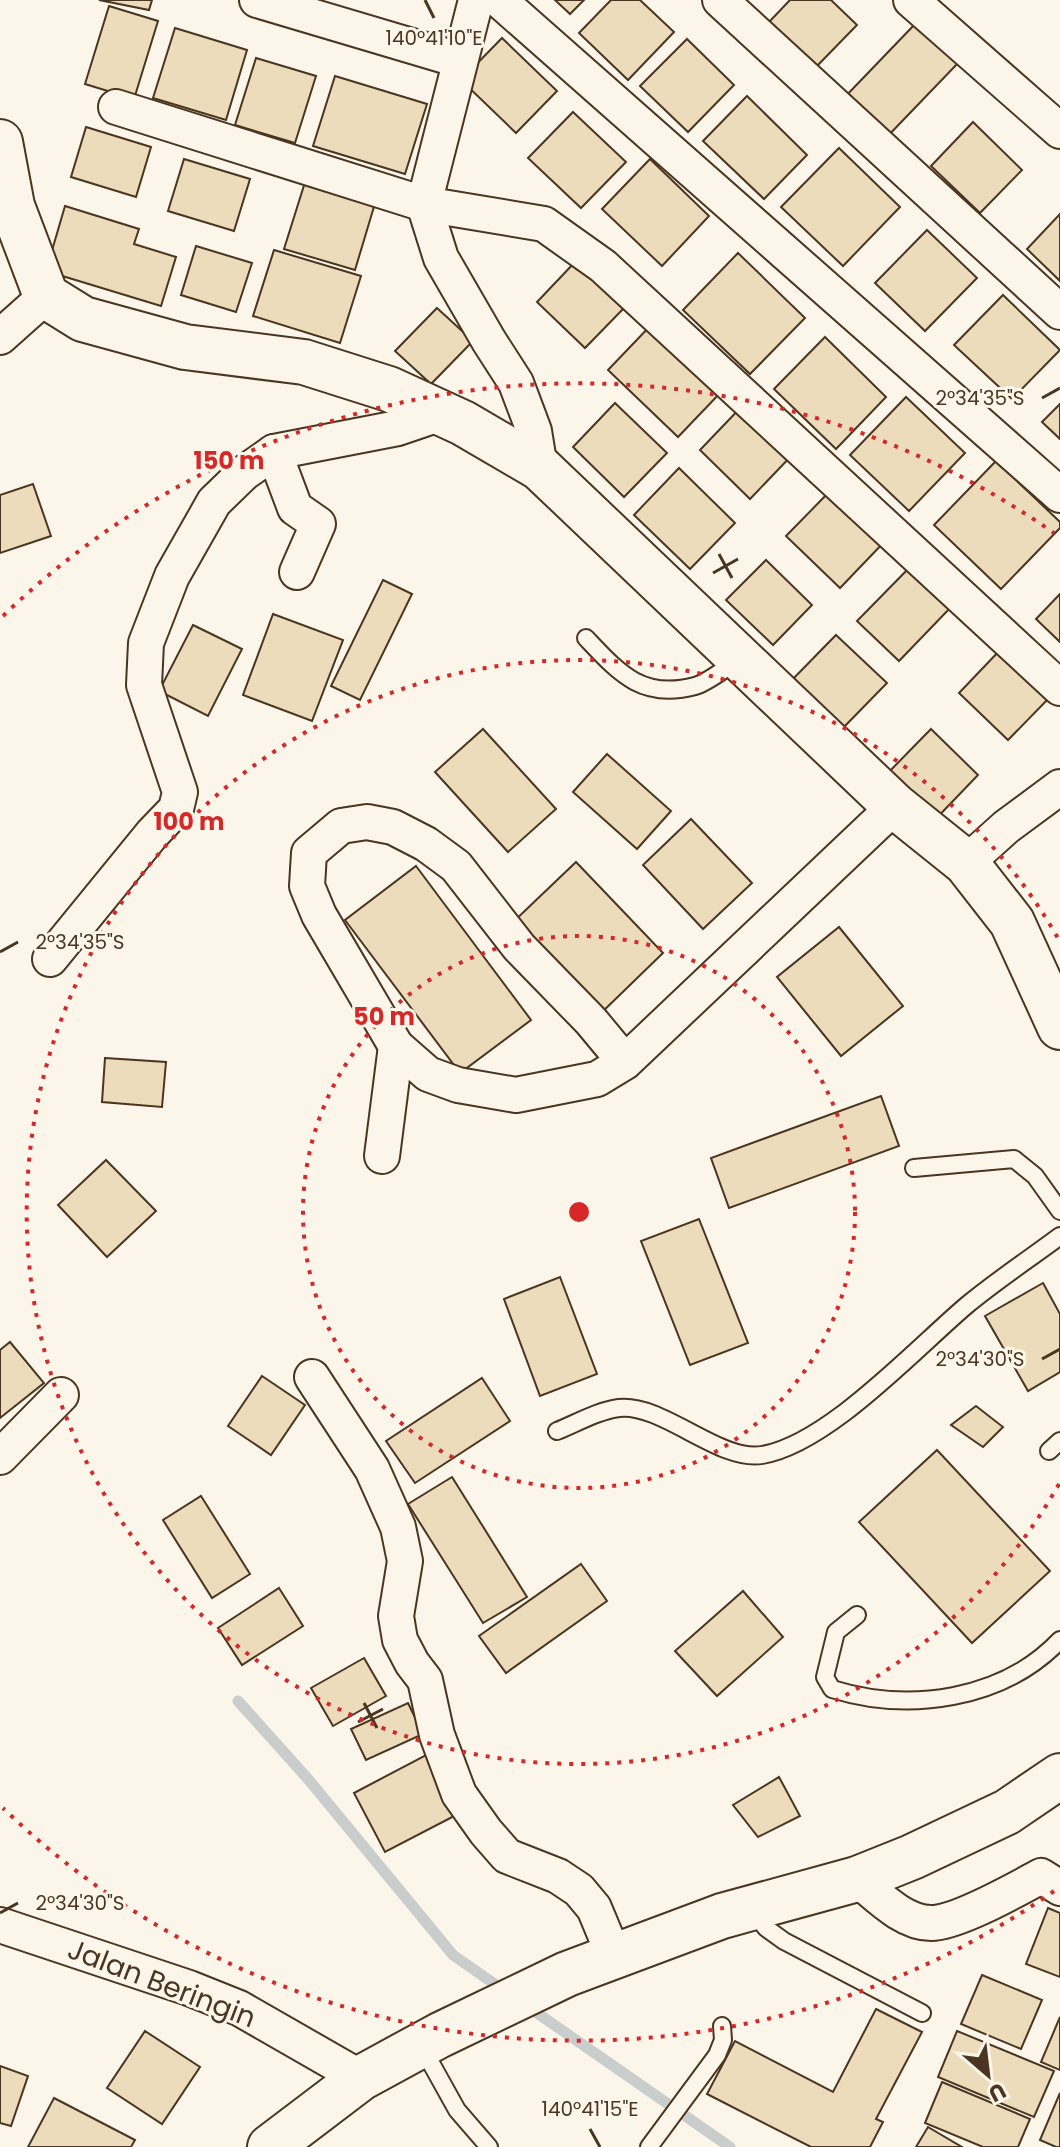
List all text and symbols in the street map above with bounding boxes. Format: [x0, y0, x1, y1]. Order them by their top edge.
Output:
text: 140°41'10"E [386, 24, 482, 52]
text: 2°34'35"S [935, 384, 1025, 412]
text: 150 m [194, 444, 264, 477]
text: 100 m [154, 805, 224, 838]
text: 2°34'35"S [35, 928, 125, 956]
text: 50 m [353, 1000, 415, 1033]
centre of rings [565, 1198, 593, 1226]
text: 2°34'30"S [935, 1345, 1025, 1373]
text: 2°34'30"S [35, 1889, 125, 1917]
street label: Jalan Beringin [62, 1930, 261, 2037]
north arrow [948, 2035, 1028, 2115]
text: U [983, 2075, 1011, 2110]
text: 140°41'15"E [542, 2095, 638, 2123]

